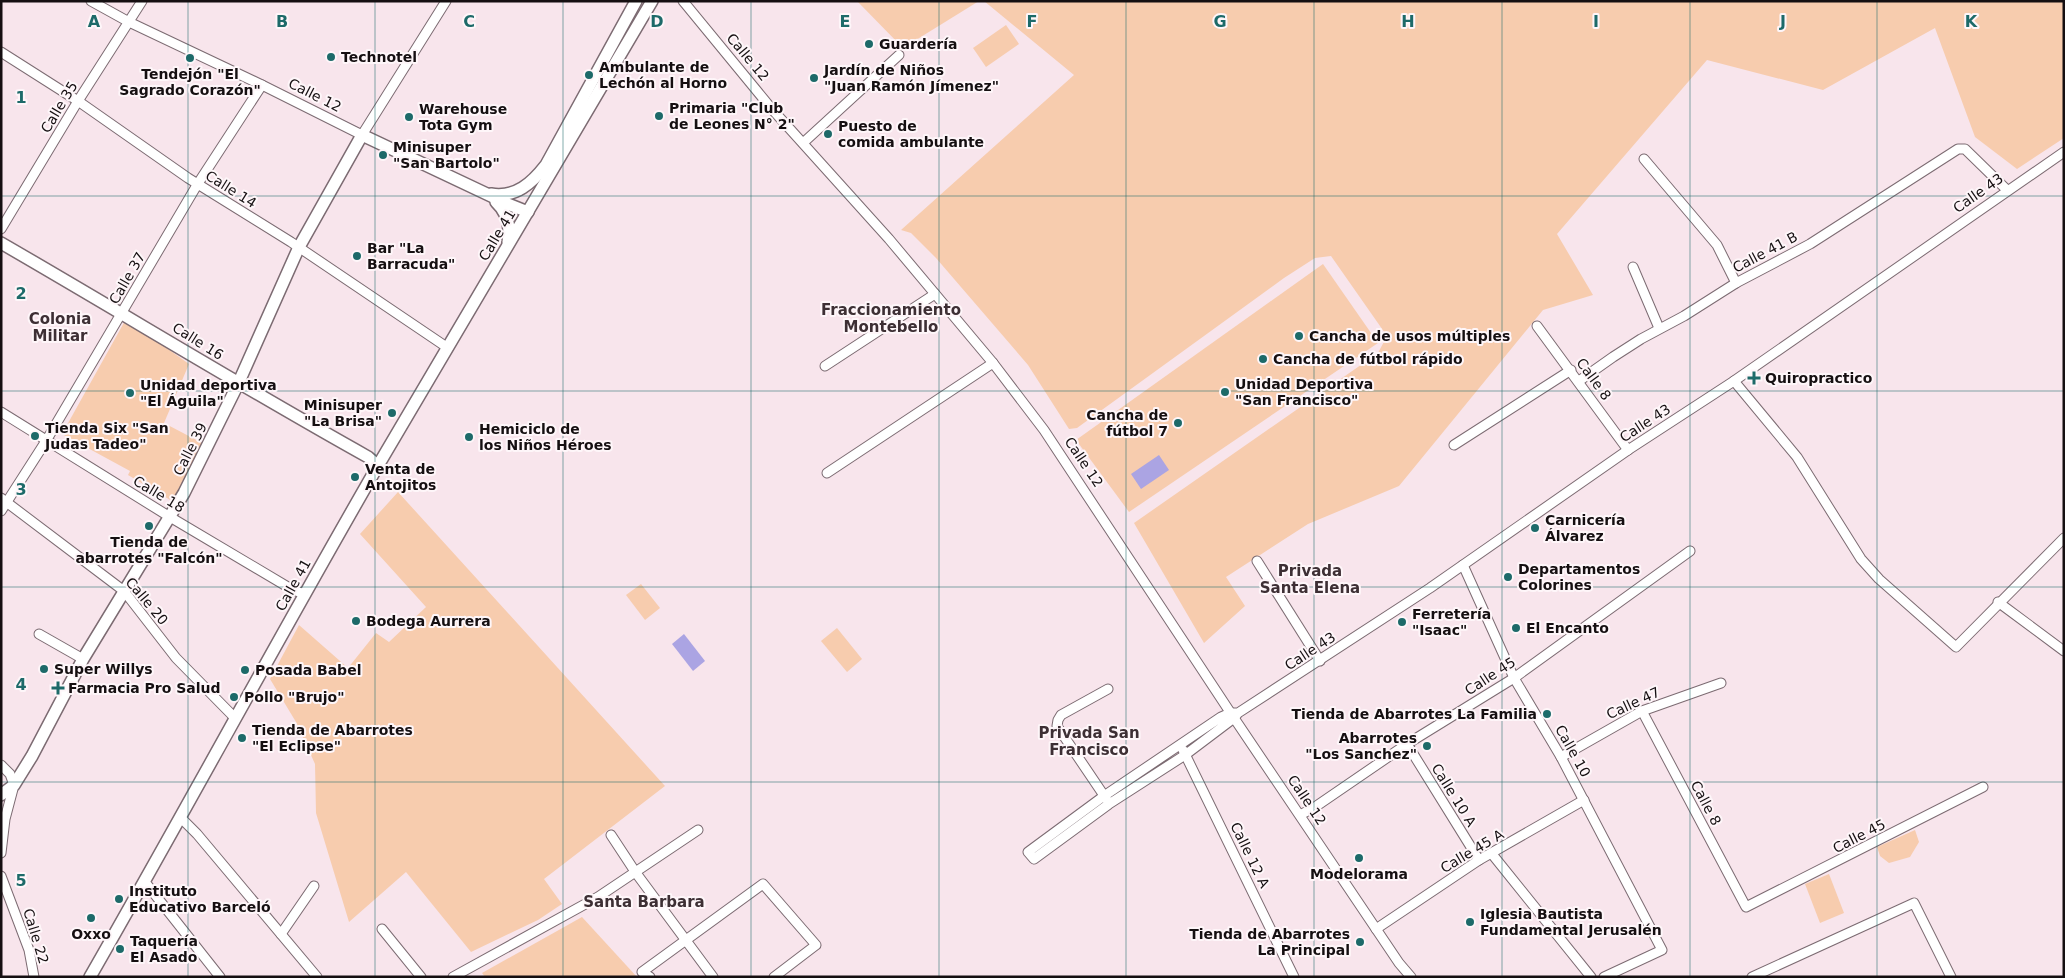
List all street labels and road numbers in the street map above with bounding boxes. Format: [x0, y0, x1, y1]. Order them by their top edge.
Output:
street label: Calle 12 [724, 30, 772, 84]
street label: Calle 12 [286, 75, 344, 115]
street label: Calle 35 [37, 78, 81, 136]
street label: Calle 14 [203, 167, 259, 211]
street label: Calle 43 [1950, 170, 2006, 216]
street label: Calle 41 [475, 206, 519, 264]
street label: Calle 41 B [1730, 228, 1800, 276]
street label: Calle 37 [106, 249, 148, 307]
street label: Calle 16 [170, 319, 226, 363]
street label: Calle 8 [1573, 355, 1615, 403]
street label: Calle 43 [1617, 401, 1673, 445]
street label: Calle 39 [170, 420, 210, 478]
street label: Calle 12 [1061, 434, 1107, 490]
street label: Calle 18 [130, 472, 188, 516]
street label: Calle 41 [272, 556, 314, 614]
street label: Calle 20 [123, 574, 171, 628]
street label: Calle 43 [1282, 629, 1338, 673]
street label: Calle 45 [1462, 654, 1518, 698]
street label: Calle 47 [1604, 684, 1662, 722]
street label: Calle 10 [1552, 722, 1594, 780]
street label: Calle 10 A [1428, 761, 1480, 830]
street label: Calle 12 [1284, 772, 1330, 828]
street label: Calle 8 [1688, 778, 1724, 828]
street label: Calle 45 [1830, 816, 1888, 856]
street label: Calle 12 A [1227, 820, 1273, 891]
street label: Calle 45 A [1437, 826, 1507, 876]
street label: Calle 22 [20, 906, 52, 966]

